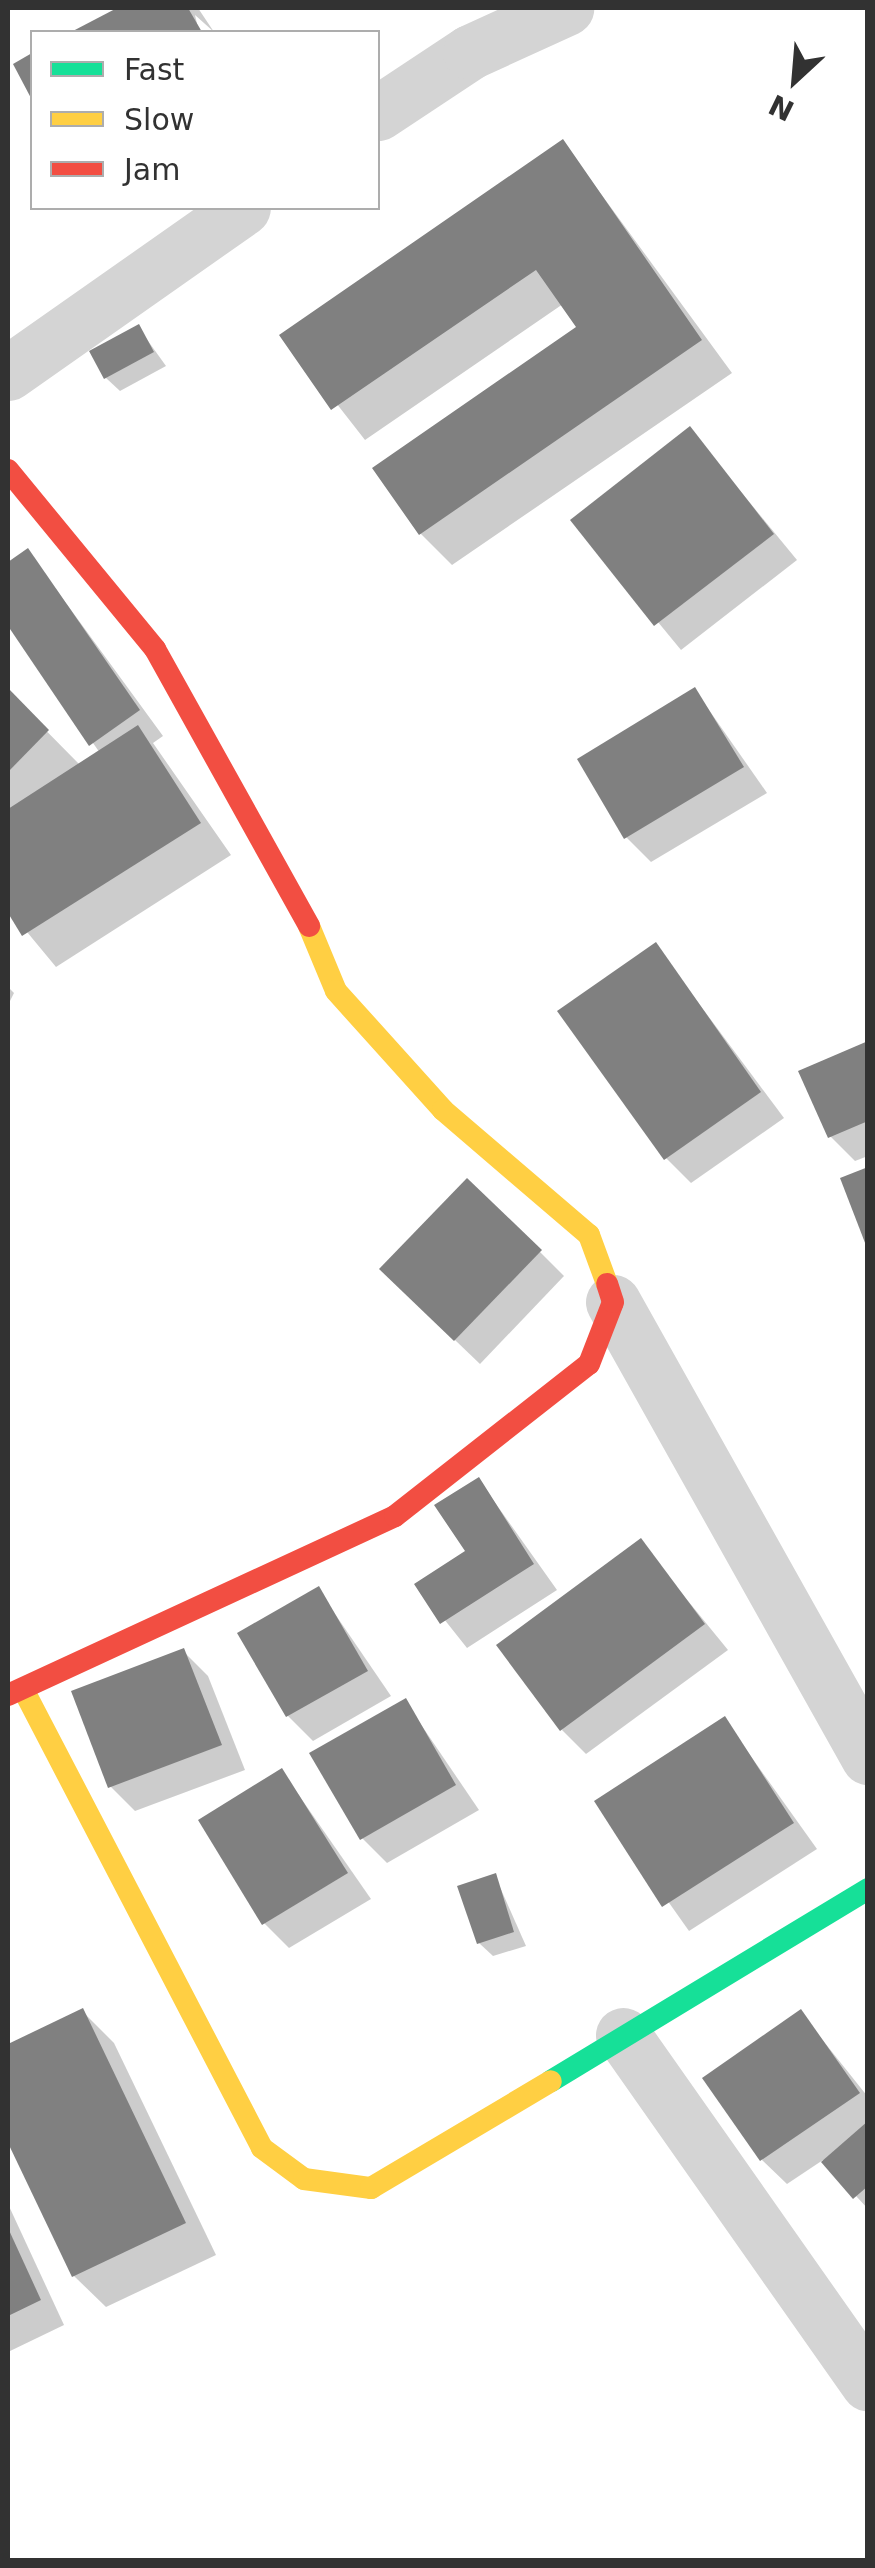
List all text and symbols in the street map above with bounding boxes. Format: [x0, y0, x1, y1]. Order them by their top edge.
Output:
legend [30, 30, 380, 210]
north arrow [745, 30, 845, 130]
text: Fast [124, 52, 184, 87]
text: N [764, 87, 799, 127]
text: Slow [124, 102, 194, 137]
text: Jam [124, 152, 180, 187]

